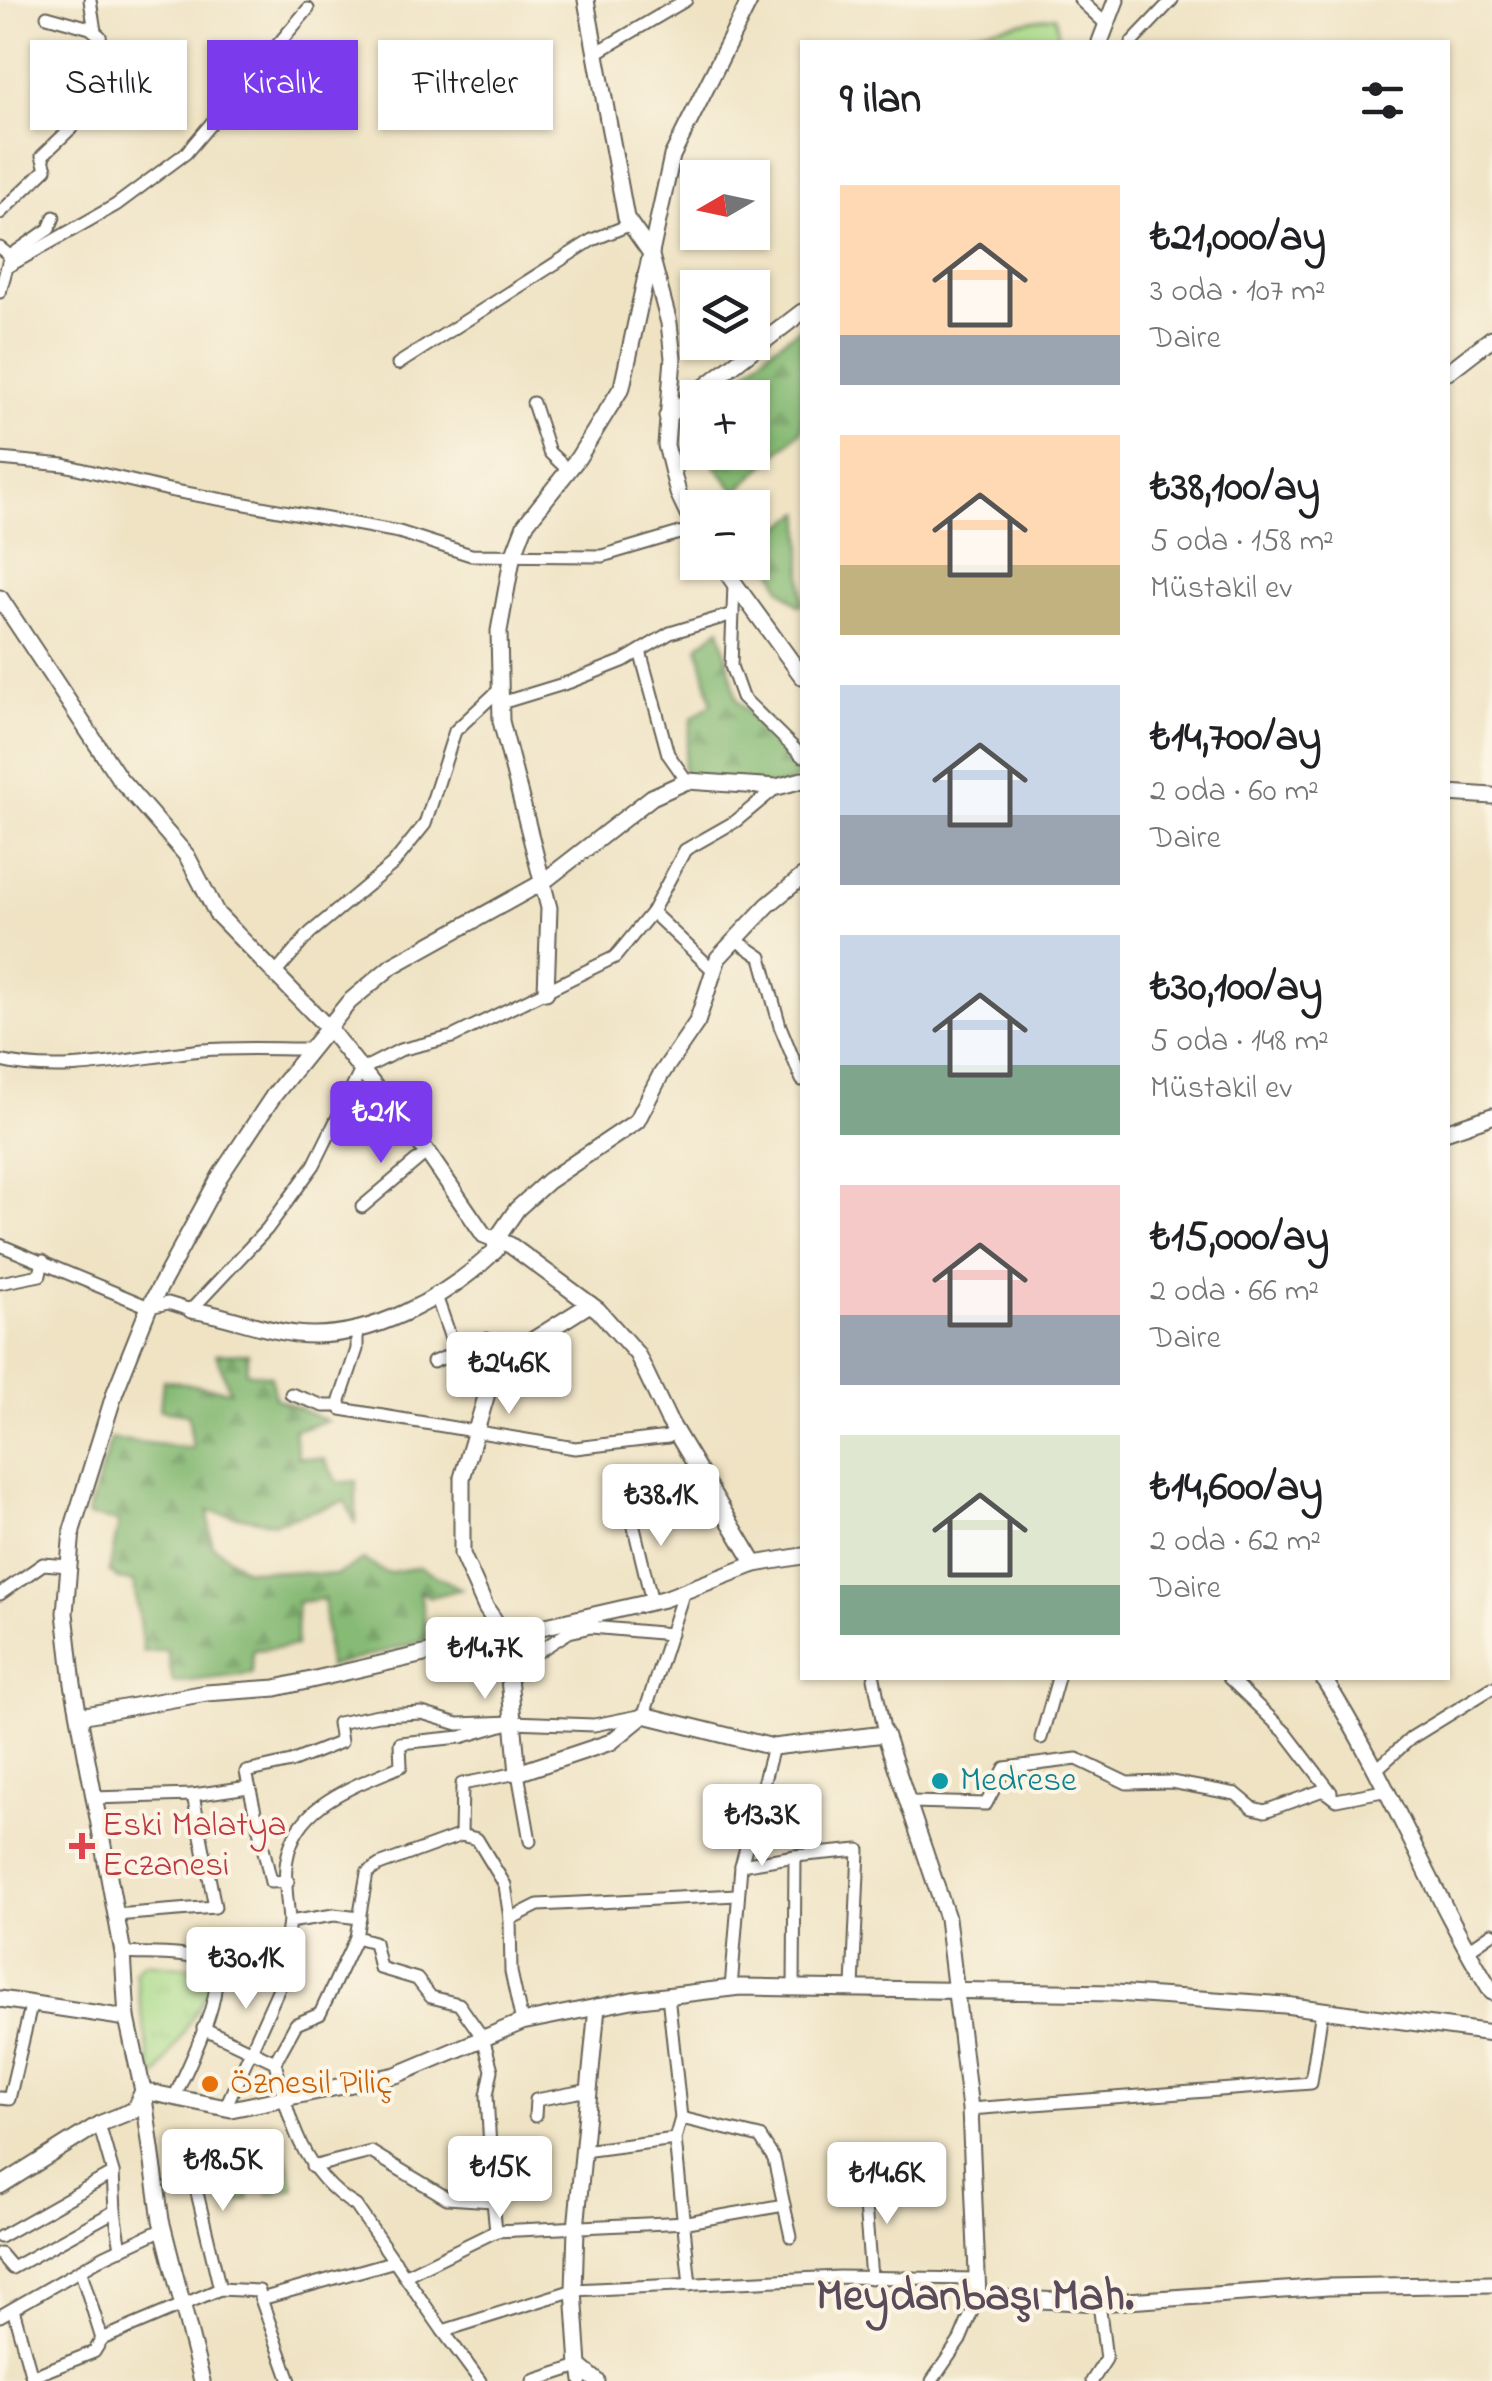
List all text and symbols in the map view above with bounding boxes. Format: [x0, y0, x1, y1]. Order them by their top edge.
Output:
chip: Satılık [30, 40, 187, 130]
chip: Kiralık [207, 40, 358, 130]
chip: Filtreler [378, 40, 553, 130]
text: 9 ilan [840, 70, 921, 131]
icon: filters [1355, 73, 1410, 128]
north arrow [680, 160, 770, 250]
map controls [680, 160, 770, 580]
text: ₺21,000/ay [1150, 208, 1326, 269]
icon: home [920, 225, 1040, 345]
text: 3 oda · 107 m² [1150, 269, 1325, 316]
button: layers [680, 270, 770, 360]
text: Daire [1150, 316, 1221, 363]
button: + [680, 380, 770, 470]
text: ₺38,100/ay [1150, 458, 1320, 519]
icon: home [920, 475, 1040, 595]
button: − [680, 490, 770, 580]
text: 5 oda · 158 m² [1150, 519, 1334, 566]
text: Müstakil ev [1150, 566, 1292, 613]
text: ₺14,700/ay [1150, 708, 1321, 769]
icon: home [920, 725, 1040, 845]
text: 2 oda · 60 m² [1150, 769, 1319, 816]
text: Daire [1150, 816, 1221, 863]
text: ₺30,100/ay [1150, 958, 1322, 1019]
icon: home [920, 975, 1040, 1095]
text: 5 oda · 148 m² [1150, 1019, 1329, 1066]
text: Müstakil ev [1150, 1066, 1292, 1113]
pin: ₺21K [322, 1081, 440, 1166]
text: ₺21K [352, 1090, 410, 1137]
text: ₺15,000/ay [1150, 1208, 1329, 1269]
icon: home [920, 1225, 1040, 1345]
text: 2 oda · 66 m² [1150, 1269, 1319, 1316]
text: Daire [1150, 1316, 1221, 1363]
pin: ₺24.6K [428, 1332, 590, 1417]
text: ₺24.6K [468, 1341, 550, 1388]
text: ₺14,600/ay [1150, 1458, 1323, 1519]
pin: ₺38.1K [580, 1464, 742, 1549]
text: ₺38.1K [624, 1473, 698, 1520]
icon: home [920, 1475, 1040, 1595]
text: 2 oda · 62 m² [1150, 1519, 1321, 1566]
text: Daire [1150, 1566, 1221, 1613]
pin: ₺14.7K [404, 1617, 566, 1702]
text: ₺14.7K [448, 1626, 522, 1673]
place label: Medrese [960, 1756, 1077, 1807]
marker: Medrese [929, 1770, 951, 1792]
pin: ₺13.3K [681, 1784, 843, 1869]
text: ₺13.3K [725, 1793, 799, 1840]
place label: Eski Malatya Eczanesi [102, 1801, 286, 1892]
marker: Eski Malatya Eczanesi [71, 1835, 93, 1857]
pin: ₺30.1K [165, 1927, 327, 2012]
text: ₺30.1K [208, 1936, 284, 1983]
place label: Öznesil Piliç [230, 2059, 392, 2110]
marker: Öznesil Piliç [199, 2073, 221, 2095]
pin: ₺18.5K [142, 2129, 304, 2214]
pin: ₺15K [441, 2136, 559, 2221]
text: ₺18.5K [184, 2138, 262, 2185]
pin: ₺14.6K [806, 2142, 968, 2227]
text: ₺15K [470, 2145, 530, 2192]
text: ₺14.6K [849, 2151, 925, 2198]
district label: Meydanbaşı Mah. [816, 2265, 1134, 2331]

